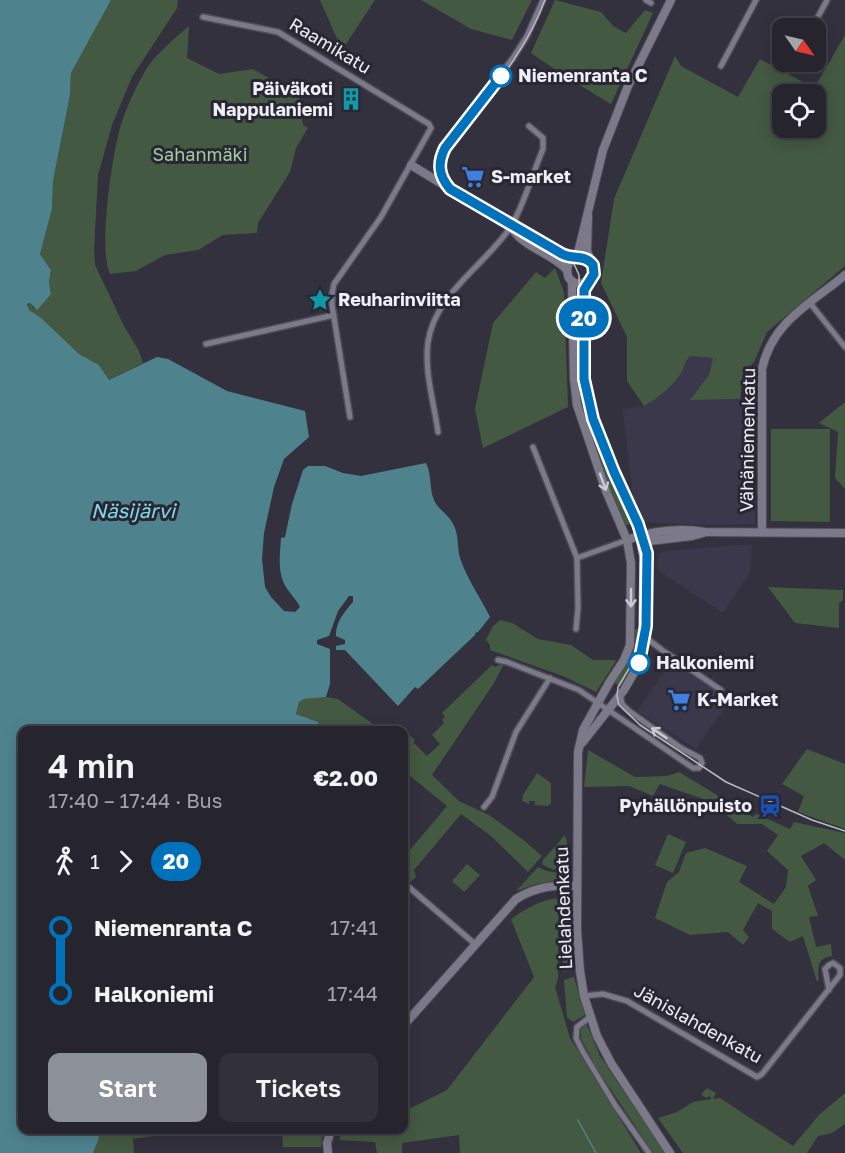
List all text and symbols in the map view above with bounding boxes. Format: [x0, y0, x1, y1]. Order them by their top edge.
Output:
street label: Raamikatu [286, 12, 375, 78]
north arrow [772, 18, 826, 72]
map controls [772, 18, 826, 138]
place label: Niemenranta C [518, 64, 648, 86]
marker: Niemenranta C [490, 65, 512, 87]
place label: Päiväkoti Nappulaniemi [212, 77, 333, 120]
button: locate [772, 84, 826, 138]
building icon: Päiväkoti Nappulaniemi [338, 86, 364, 112]
park label: Sahanmäki [152, 143, 248, 165]
supermarket icon: S-market [460, 164, 486, 190]
place label: S-market [491, 165, 571, 187]
place icon: Reuharinviitta [307, 287, 333, 313]
place label: Reuharinviitta [338, 288, 461, 310]
line badge: 20 [557, 298, 611, 338]
text: 20 [571, 305, 597, 331]
street label: Vähäniemenkatu [735, 368, 759, 512]
one-way arrow [599, 472, 610, 491]
water label: Näsijärvi [91, 498, 178, 523]
one-way arrow [625, 588, 637, 608]
place label: Halkoniemi [656, 651, 754, 673]
marker: Halkoniemi [628, 652, 650, 674]
supermarket icon: K-Market [666, 687, 692, 713]
place label: K-Market [697, 688, 778, 710]
one-way arrow [651, 727, 667, 739]
text: 4 min [48, 746, 135, 785]
text: €2.00 [313, 764, 378, 791]
text: 17:40 – 17:44 · Bus [48, 788, 222, 812]
station icon: Pyhällönpuisto [757, 793, 783, 819]
place label: Pyhällönpuisto [619, 794, 752, 816]
icon: walk [48, 845, 81, 878]
icon: forward [109, 845, 142, 878]
street label: Lielahdenkatu [550, 846, 576, 970]
text: 20 [163, 848, 189, 874]
text: 1 [90, 849, 100, 873]
text: Niemenranta C [94, 914, 252, 941]
text: 17:41 [330, 915, 378, 939]
street label: Jänislahdenkatu [631, 979, 766, 1067]
text: Halkoniemi [94, 980, 214, 1007]
text: 17:44 [327, 981, 378, 1005]
button: Start [48, 1053, 207, 1122]
button: Tickets [219, 1053, 378, 1122]

